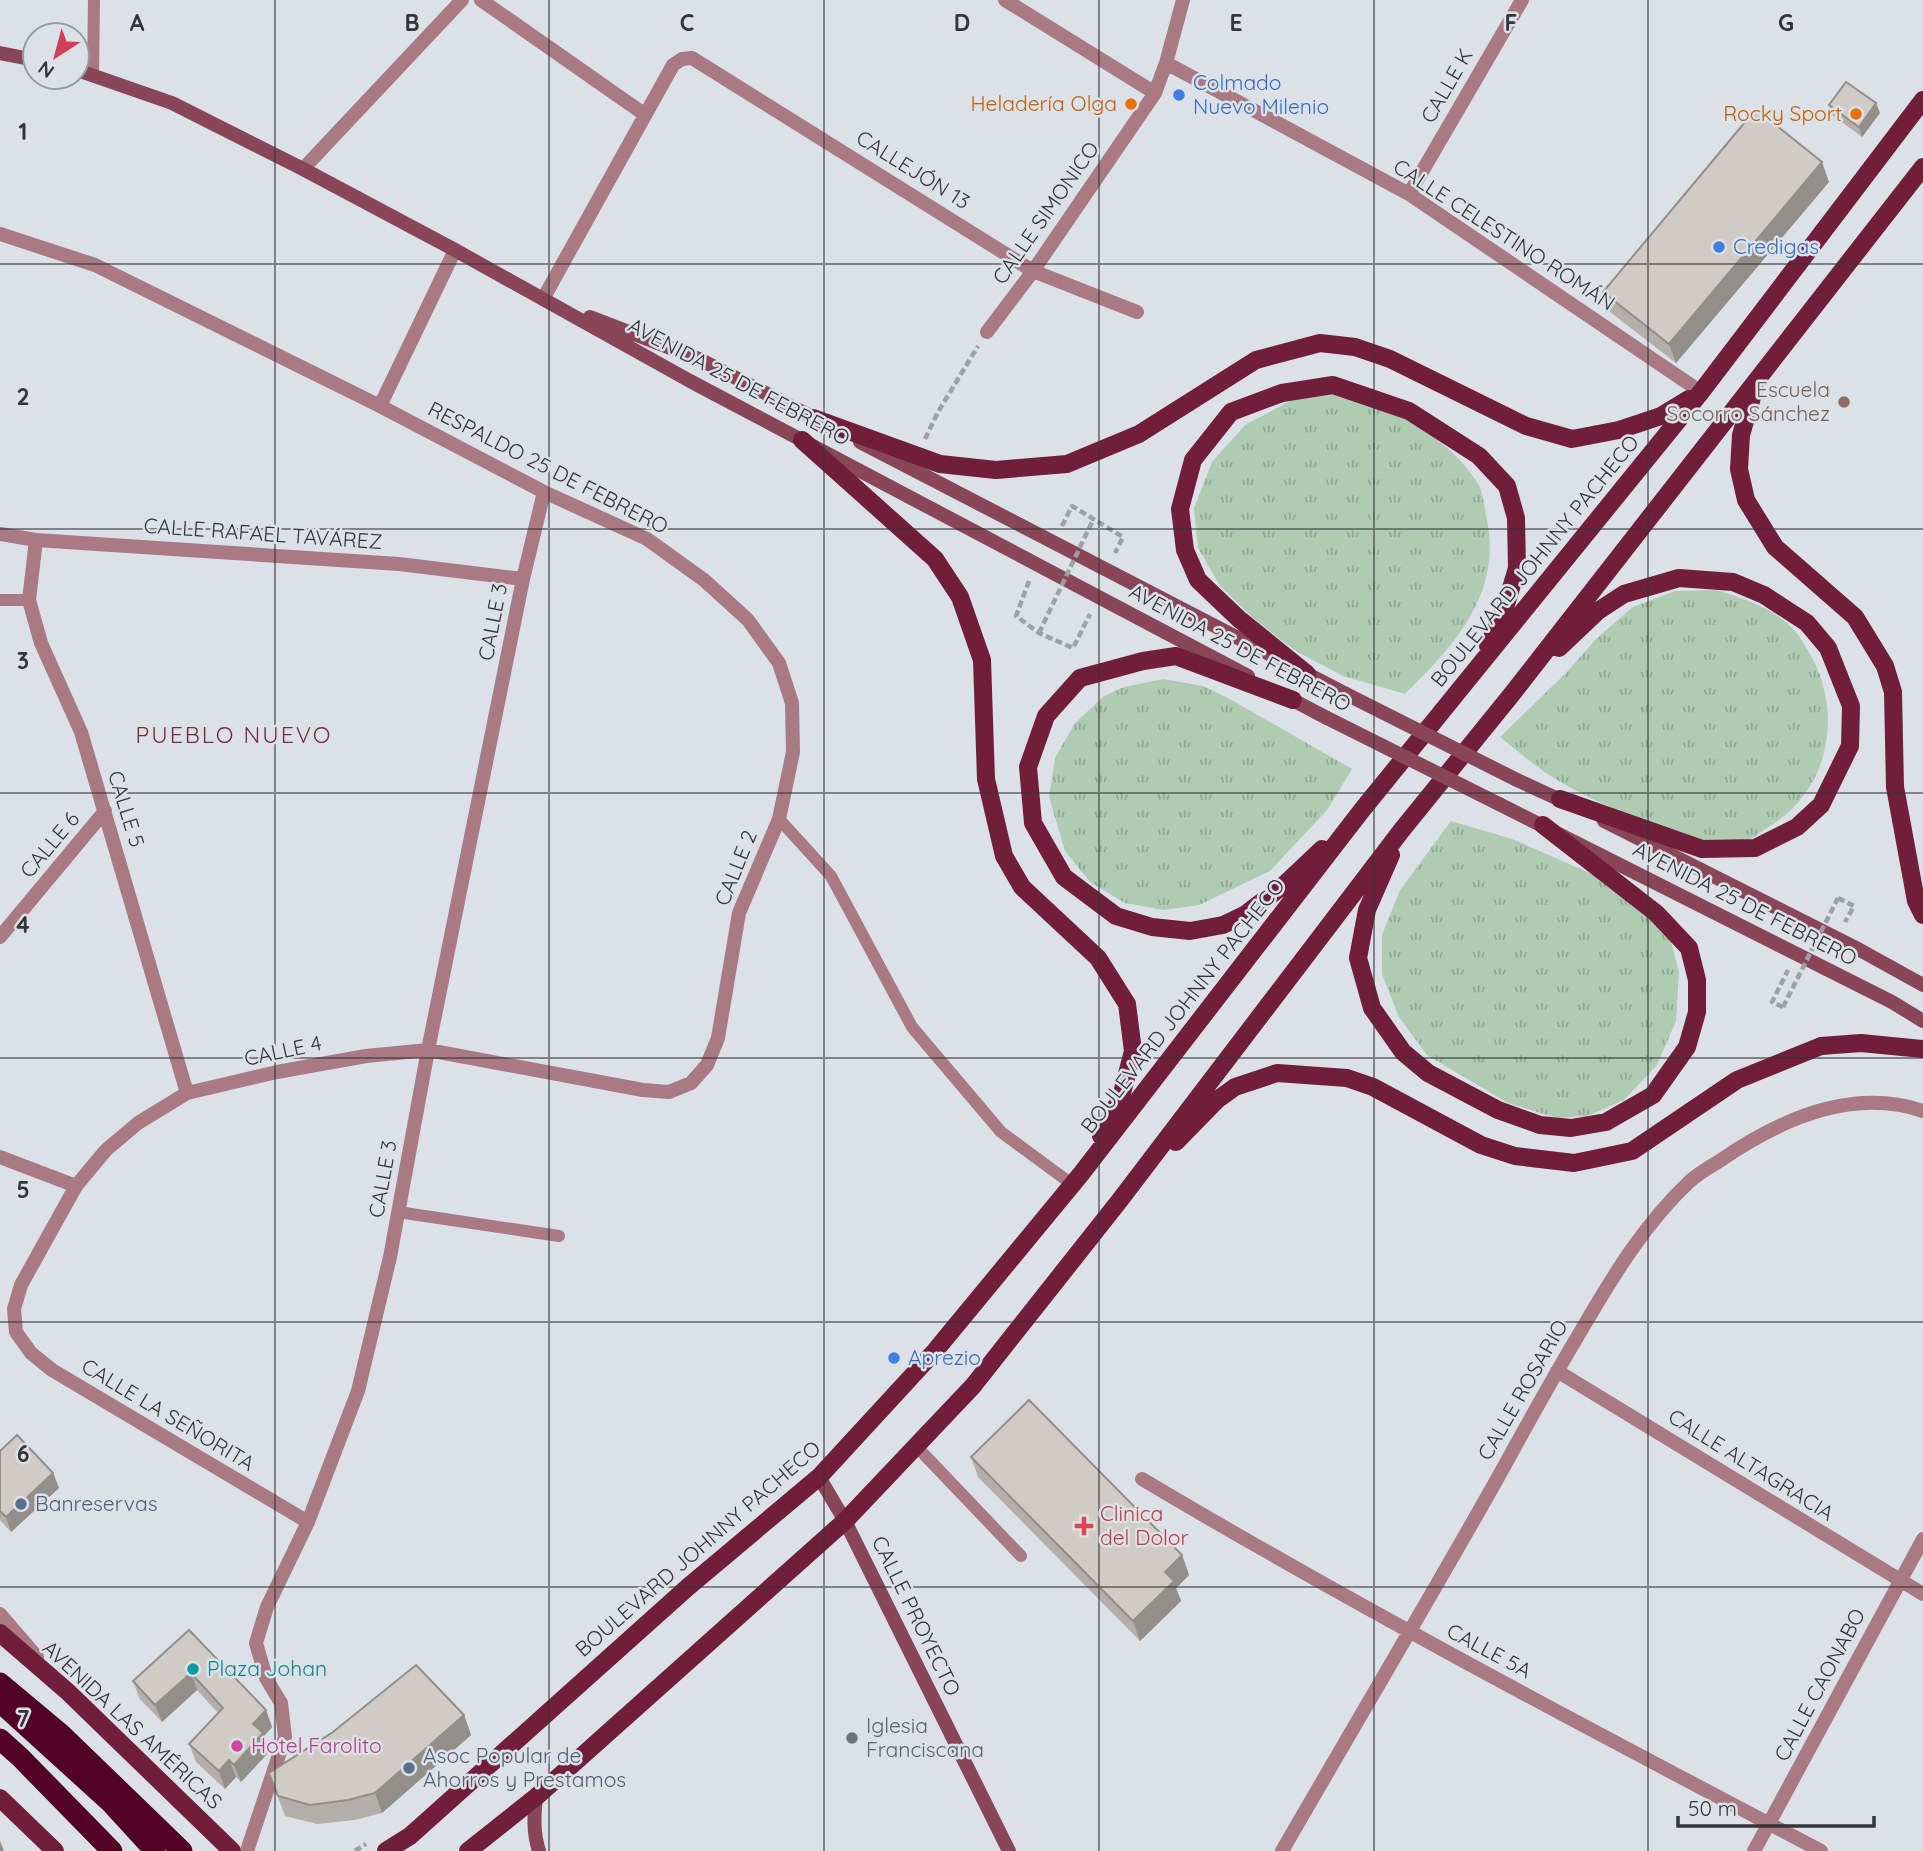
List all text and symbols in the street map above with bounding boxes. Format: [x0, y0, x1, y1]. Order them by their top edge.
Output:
text: A [130, 8, 145, 37]
text: B [404, 8, 420, 37]
text: C [680, 8, 694, 37]
text: D [954, 8, 970, 37]
text: E [1229, 8, 1243, 37]
text: F [1505, 8, 1517, 37]
text: G [1778, 8, 1794, 37]
north arrow [21, 21, 91, 91]
street label: CALLE K [1415, 44, 1478, 127]
text: N [33, 56, 59, 84]
place label: Colmado Nuevo Milenio [1193, 69, 1329, 119]
marker: Colmado Nuevo Milenio [1171, 87, 1187, 103]
place label: Heladería Olga [970, 90, 1117, 116]
marker: Heladería Olga [1123, 96, 1139, 112]
place label: Rocky Sport [1723, 100, 1842, 126]
marker: Rocky Sport [1848, 106, 1864, 122]
text: 1 [19, 117, 27, 146]
street label: CALLEJÓN 13 [852, 124, 975, 214]
street label: CALLE SIMONICO [986, 136, 1104, 289]
street label: CALLE CELESTINO ROMÁN [1389, 153, 1620, 316]
place label: Credigas [1733, 233, 1819, 259]
marker: Credigas [1711, 239, 1727, 255]
street label: AVENIDA 25 DE FEBRERO [624, 312, 855, 451]
place label: Escuela Socorro Sánchez [1666, 376, 1830, 426]
text: 2 [16, 382, 30, 411]
marker: Escuela Socorro Sánchez [1836, 394, 1852, 410]
street label: RESPALDO 25 DE FEBRERO [424, 395, 673, 539]
street label: BOULEVARD JOHNNY PACHECO [1425, 429, 1644, 692]
street label: CALLE RAFAEL TAVÁREZ [143, 512, 383, 554]
street label: AVENIDA 25 DE FEBRERO [1125, 578, 1356, 717]
street label: CALLE 3 [472, 581, 512, 663]
text: 3 [17, 646, 29, 675]
district label: PUEBLO NUEVO [136, 720, 332, 749]
street label: CALLE 5 [103, 767, 151, 850]
street label: CALLE 6 [14, 806, 84, 883]
street label: CALLE 2 [708, 826, 762, 909]
street label: AVENIDA 25 DE FEBRERO [1629, 835, 1862, 971]
street label: BOULEVARD JOHNNY PACHECO [1075, 873, 1290, 1138]
text: 4 [16, 910, 30, 939]
street label: CALLE 4 [242, 1029, 324, 1071]
street label: CALLE 3 [362, 1138, 402, 1220]
text: 5 [16, 1175, 30, 1204]
street label: CALLE ROSARIO [1471, 1315, 1573, 1464]
place label: Aprezio [908, 1344, 981, 1370]
marker: Aprezio [886, 1350, 902, 1366]
street label: CALLE LA SEÑORITA [77, 1352, 260, 1476]
street label: CALLE ALTAGRACIA [1664, 1403, 1839, 1526]
street label: BOULEVARD JOHNNY PACHECO [569, 1435, 825, 1662]
text: 6 [17, 1439, 29, 1468]
place label: Banreservas [35, 1490, 158, 1516]
marker: Banreservas [13, 1496, 29, 1512]
place label: Clinica del Dolor [1100, 1500, 1189, 1550]
marker: Clinica del Dolor [1074, 1516, 1094, 1536]
street label: CALLE PROYECTO [867, 1531, 967, 1700]
street label: CALLE CAONABO [1768, 1604, 1870, 1765]
street label: CALLE 5A [1443, 1617, 1536, 1683]
street label: AVENIDA LAS AMÉRICAS [38, 1634, 228, 1814]
place label: Plaza Johan [207, 1655, 327, 1681]
marker: Plaza Johan [185, 1661, 201, 1677]
text: 7 [17, 1704, 30, 1733]
place label: Iglesia Franciscana [866, 1712, 984, 1762]
marker: Iglesia Franciscana [844, 1730, 860, 1746]
place label: Hotel Farolito [251, 1732, 382, 1758]
marker: Hotel Farolito [229, 1738, 245, 1754]
place label: Asoc Popular de Ahorros y Prestamos [423, 1742, 626, 1792]
marker: Asoc Popular de Ahorros y Prestamos [401, 1760, 417, 1776]
scale bar [1678, 1784, 1874, 1828]
text: 50 m [1688, 1795, 1737, 1821]

